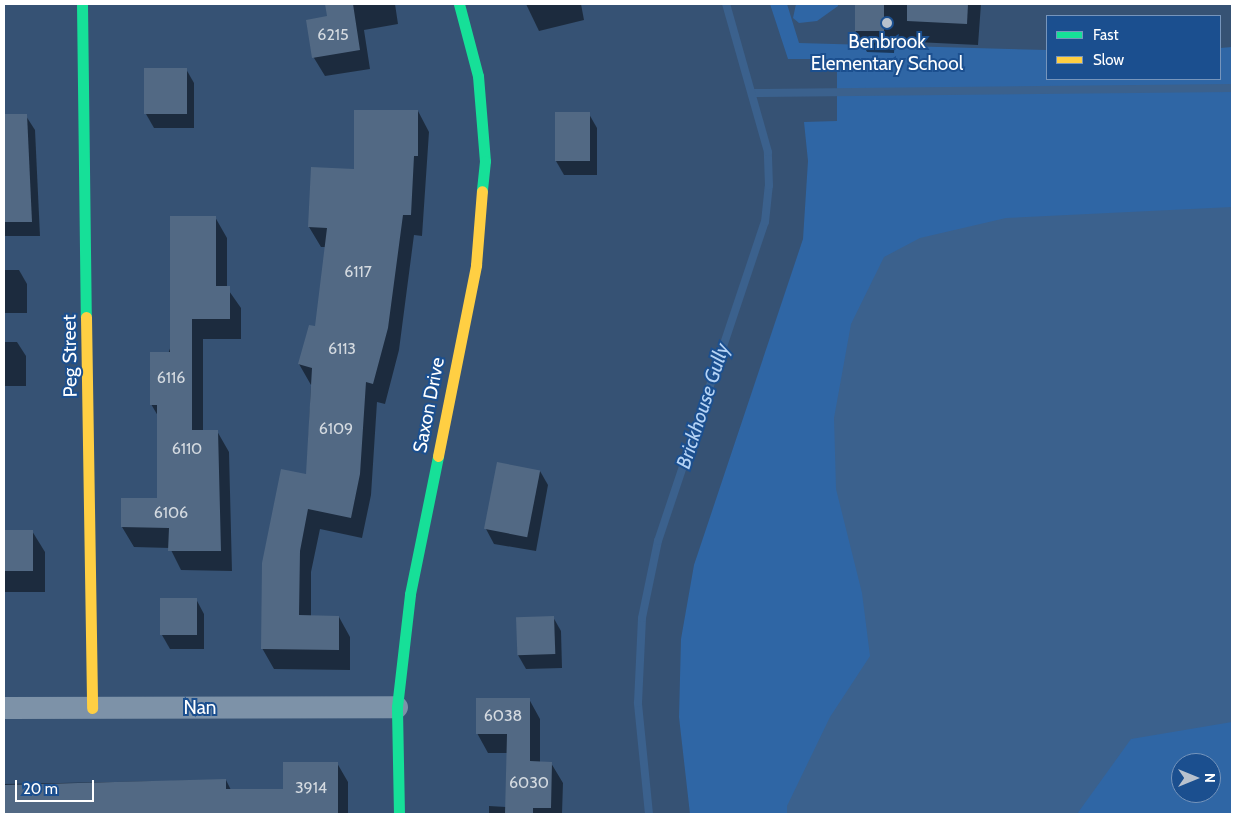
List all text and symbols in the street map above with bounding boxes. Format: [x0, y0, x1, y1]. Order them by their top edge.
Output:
legend [1046, 15, 1221, 80]
marker: Benbrook Elementary School [881, 17, 893, 29]
house number: 6215 [317, 25, 349, 45]
text: Fast [1093, 26, 1118, 44]
place label: Benbrook Elementary School [811, 31, 963, 75]
text: Slow [1093, 51, 1124, 69]
house number: 6117 [344, 262, 372, 282]
street label: Peg Street [58, 314, 82, 398]
house number: 6113 [328, 339, 356, 359]
water label: Brickhouse Gully [671, 340, 735, 472]
street label: Saxon Drive [409, 355, 449, 455]
house number: 6116 [157, 368, 185, 388]
house number: 6109 [319, 419, 353, 439]
house number: 6110 [172, 439, 202, 459]
house number: 6106 [154, 503, 188, 523]
street label: Nan [184, 697, 216, 719]
house number: 6038 [484, 706, 522, 726]
north arrow [1171, 753, 1221, 803]
scale bar [18, 770, 96, 802]
house number: 6030 [509, 773, 549, 793]
text: N [1201, 773, 1219, 783]
house number: 3914 [295, 778, 327, 798]
text: 20 m [23, 780, 58, 798]

